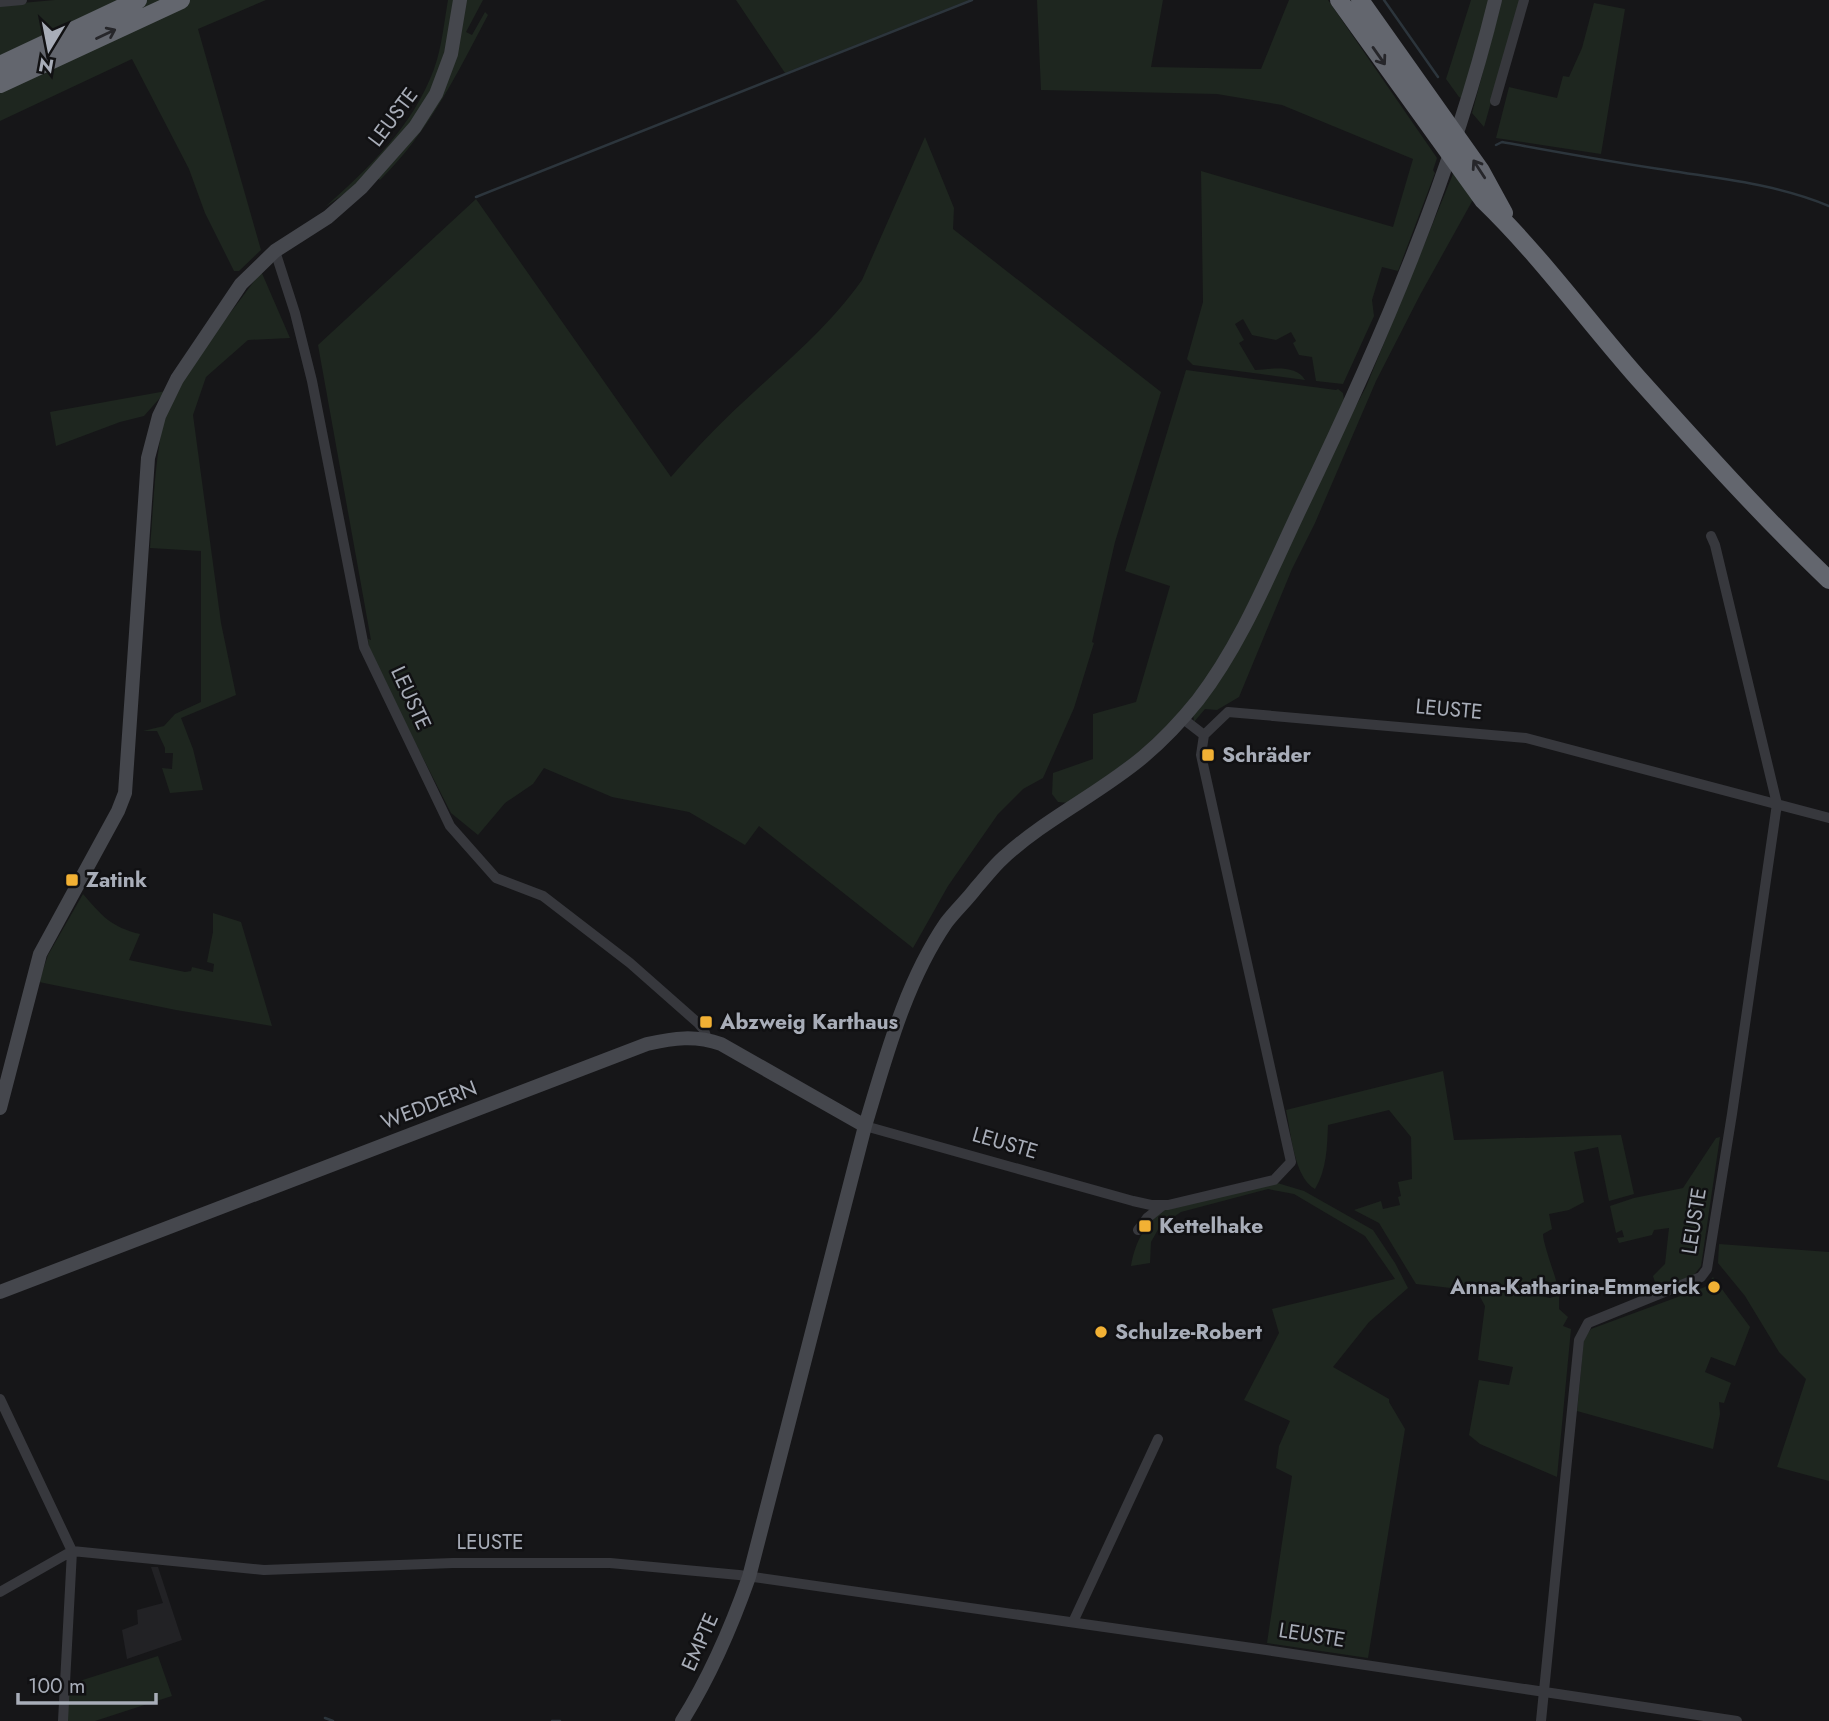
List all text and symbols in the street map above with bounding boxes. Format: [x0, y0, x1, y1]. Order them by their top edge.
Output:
north arrow [14, 14, 84, 84]
one-way arrow [95, 27, 116, 40]
one-way arrow [1372, 46, 1386, 65]
text: N [36, 51, 56, 80]
street label: LEUSTE [361, 81, 425, 153]
one-way arrow [1471, 160, 1486, 179]
street label: LEUSTE [383, 661, 439, 735]
street label: LEUSTE [1414, 691, 1484, 727]
place label: Schräder [1222, 740, 1311, 770]
marker: Schräder [1200, 747, 1216, 763]
place label: Zatink [86, 865, 147, 895]
marker: Zatink [64, 872, 80, 888]
place label: Abzweig Karthaus [719, 1007, 899, 1037]
marker: Abzweig Karthaus [698, 1014, 714, 1030]
street label: WEDDERN [377, 1073, 481, 1137]
street label: LEUSTE [969, 1119, 1041, 1167]
street label: LEUSTE [1674, 1186, 1714, 1256]
place label: Kettelhake [1159, 1211, 1263, 1241]
marker: Kettelhake [1137, 1218, 1153, 1234]
place label: Anna-Katharina-Emmerick [1449, 1272, 1700, 1302]
marker: Anna-Katharina-Emmerick [1706, 1279, 1722, 1295]
place label: Schulze-Robert [1115, 1317, 1262, 1347]
marker: Schulze-Robert [1093, 1324, 1109, 1340]
street label: LEUSTE [457, 1527, 523, 1557]
street label: EMPTE [674, 1608, 726, 1676]
street label: LEUSTE [1277, 1615, 1347, 1655]
scale bar [18, 1662, 156, 1706]
text: 100 m [28, 1671, 85, 1701]

